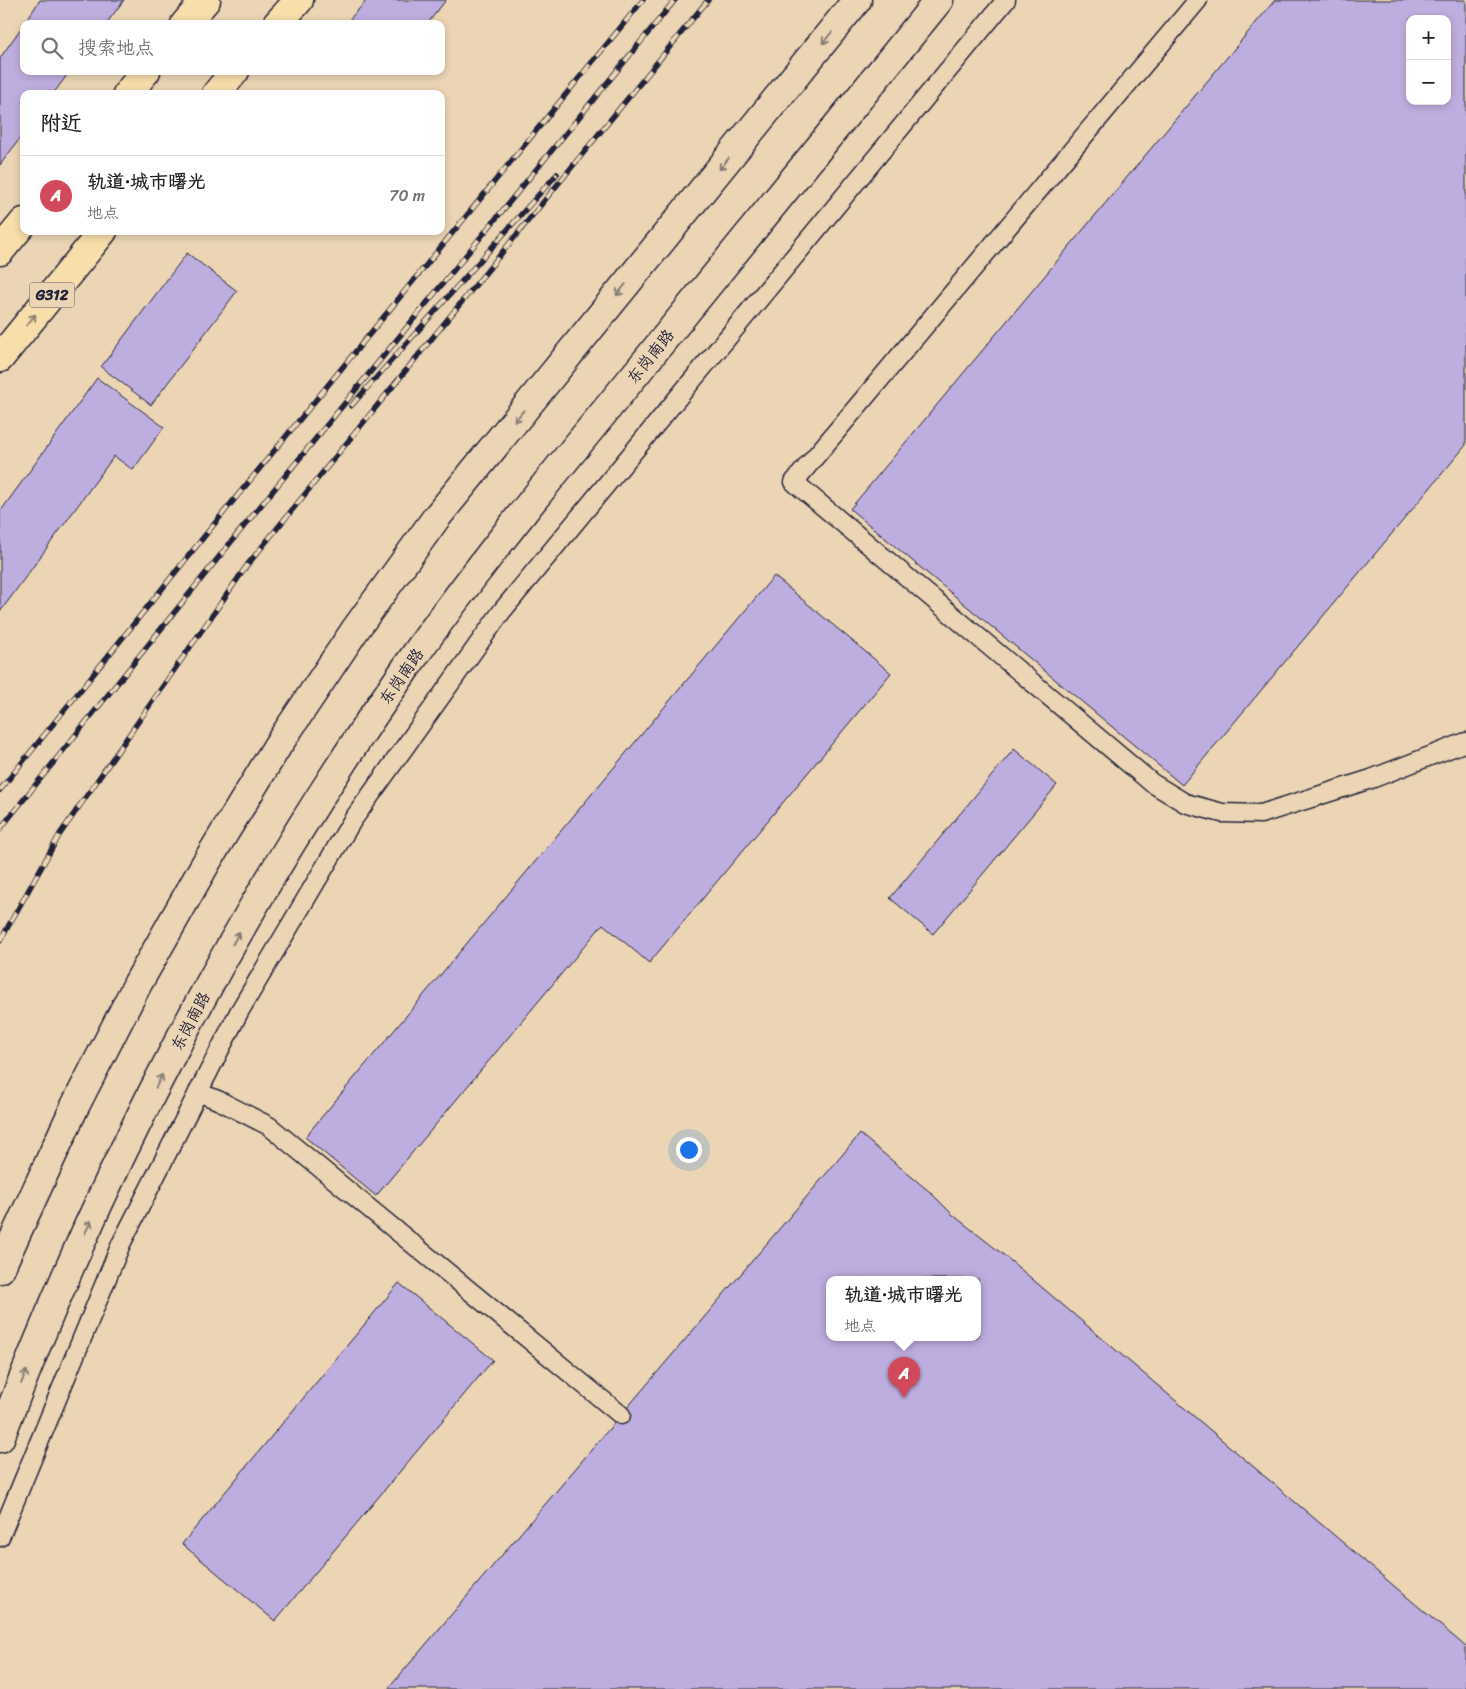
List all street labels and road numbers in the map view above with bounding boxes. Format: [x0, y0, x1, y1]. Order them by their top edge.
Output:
road number: G312 [30, 282, 74, 308]
street label: 东岗南路 [619, 322, 682, 390]
street label: 东岗南路 [371, 642, 432, 711]
street label: 东岗南路 [163, 986, 218, 1056]

